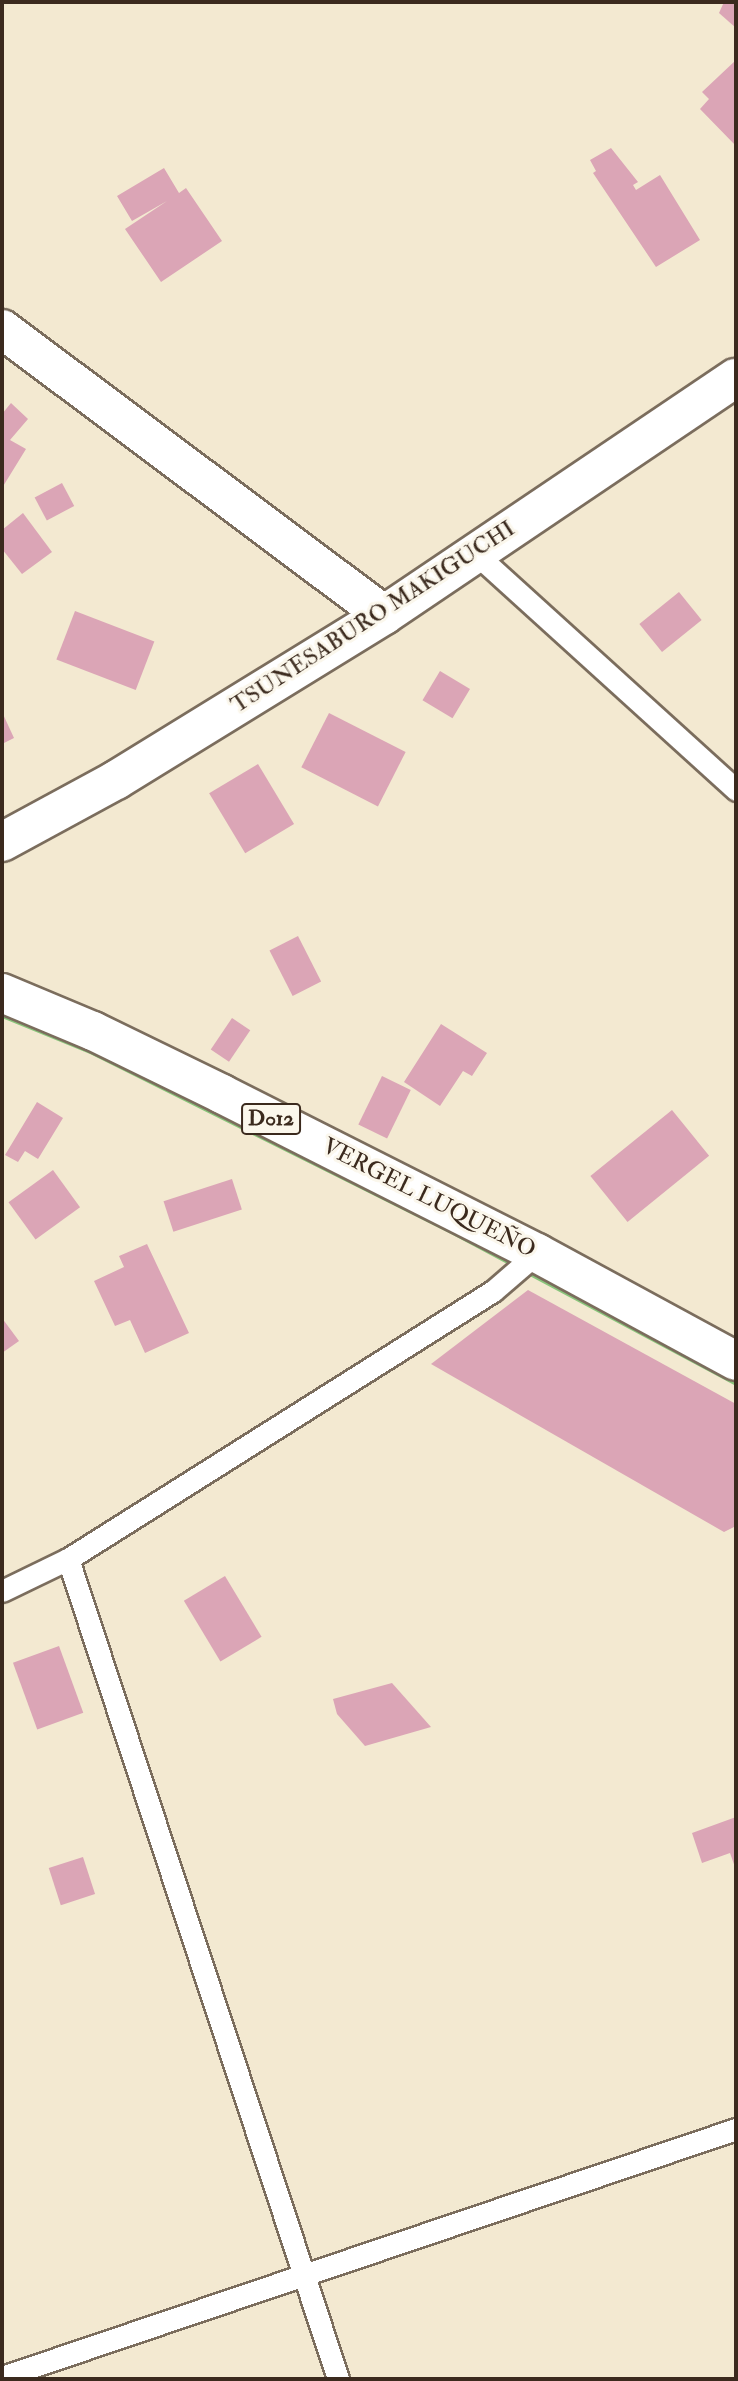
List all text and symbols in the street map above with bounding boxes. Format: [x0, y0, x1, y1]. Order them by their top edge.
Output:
street label: TSUNESABURO MAKIGUCHI [226, 515, 520, 719]
road number: D012 [240, 1102, 302, 1136]
street label: VERGEL LUQUEÑO [318, 1132, 540, 1264]

